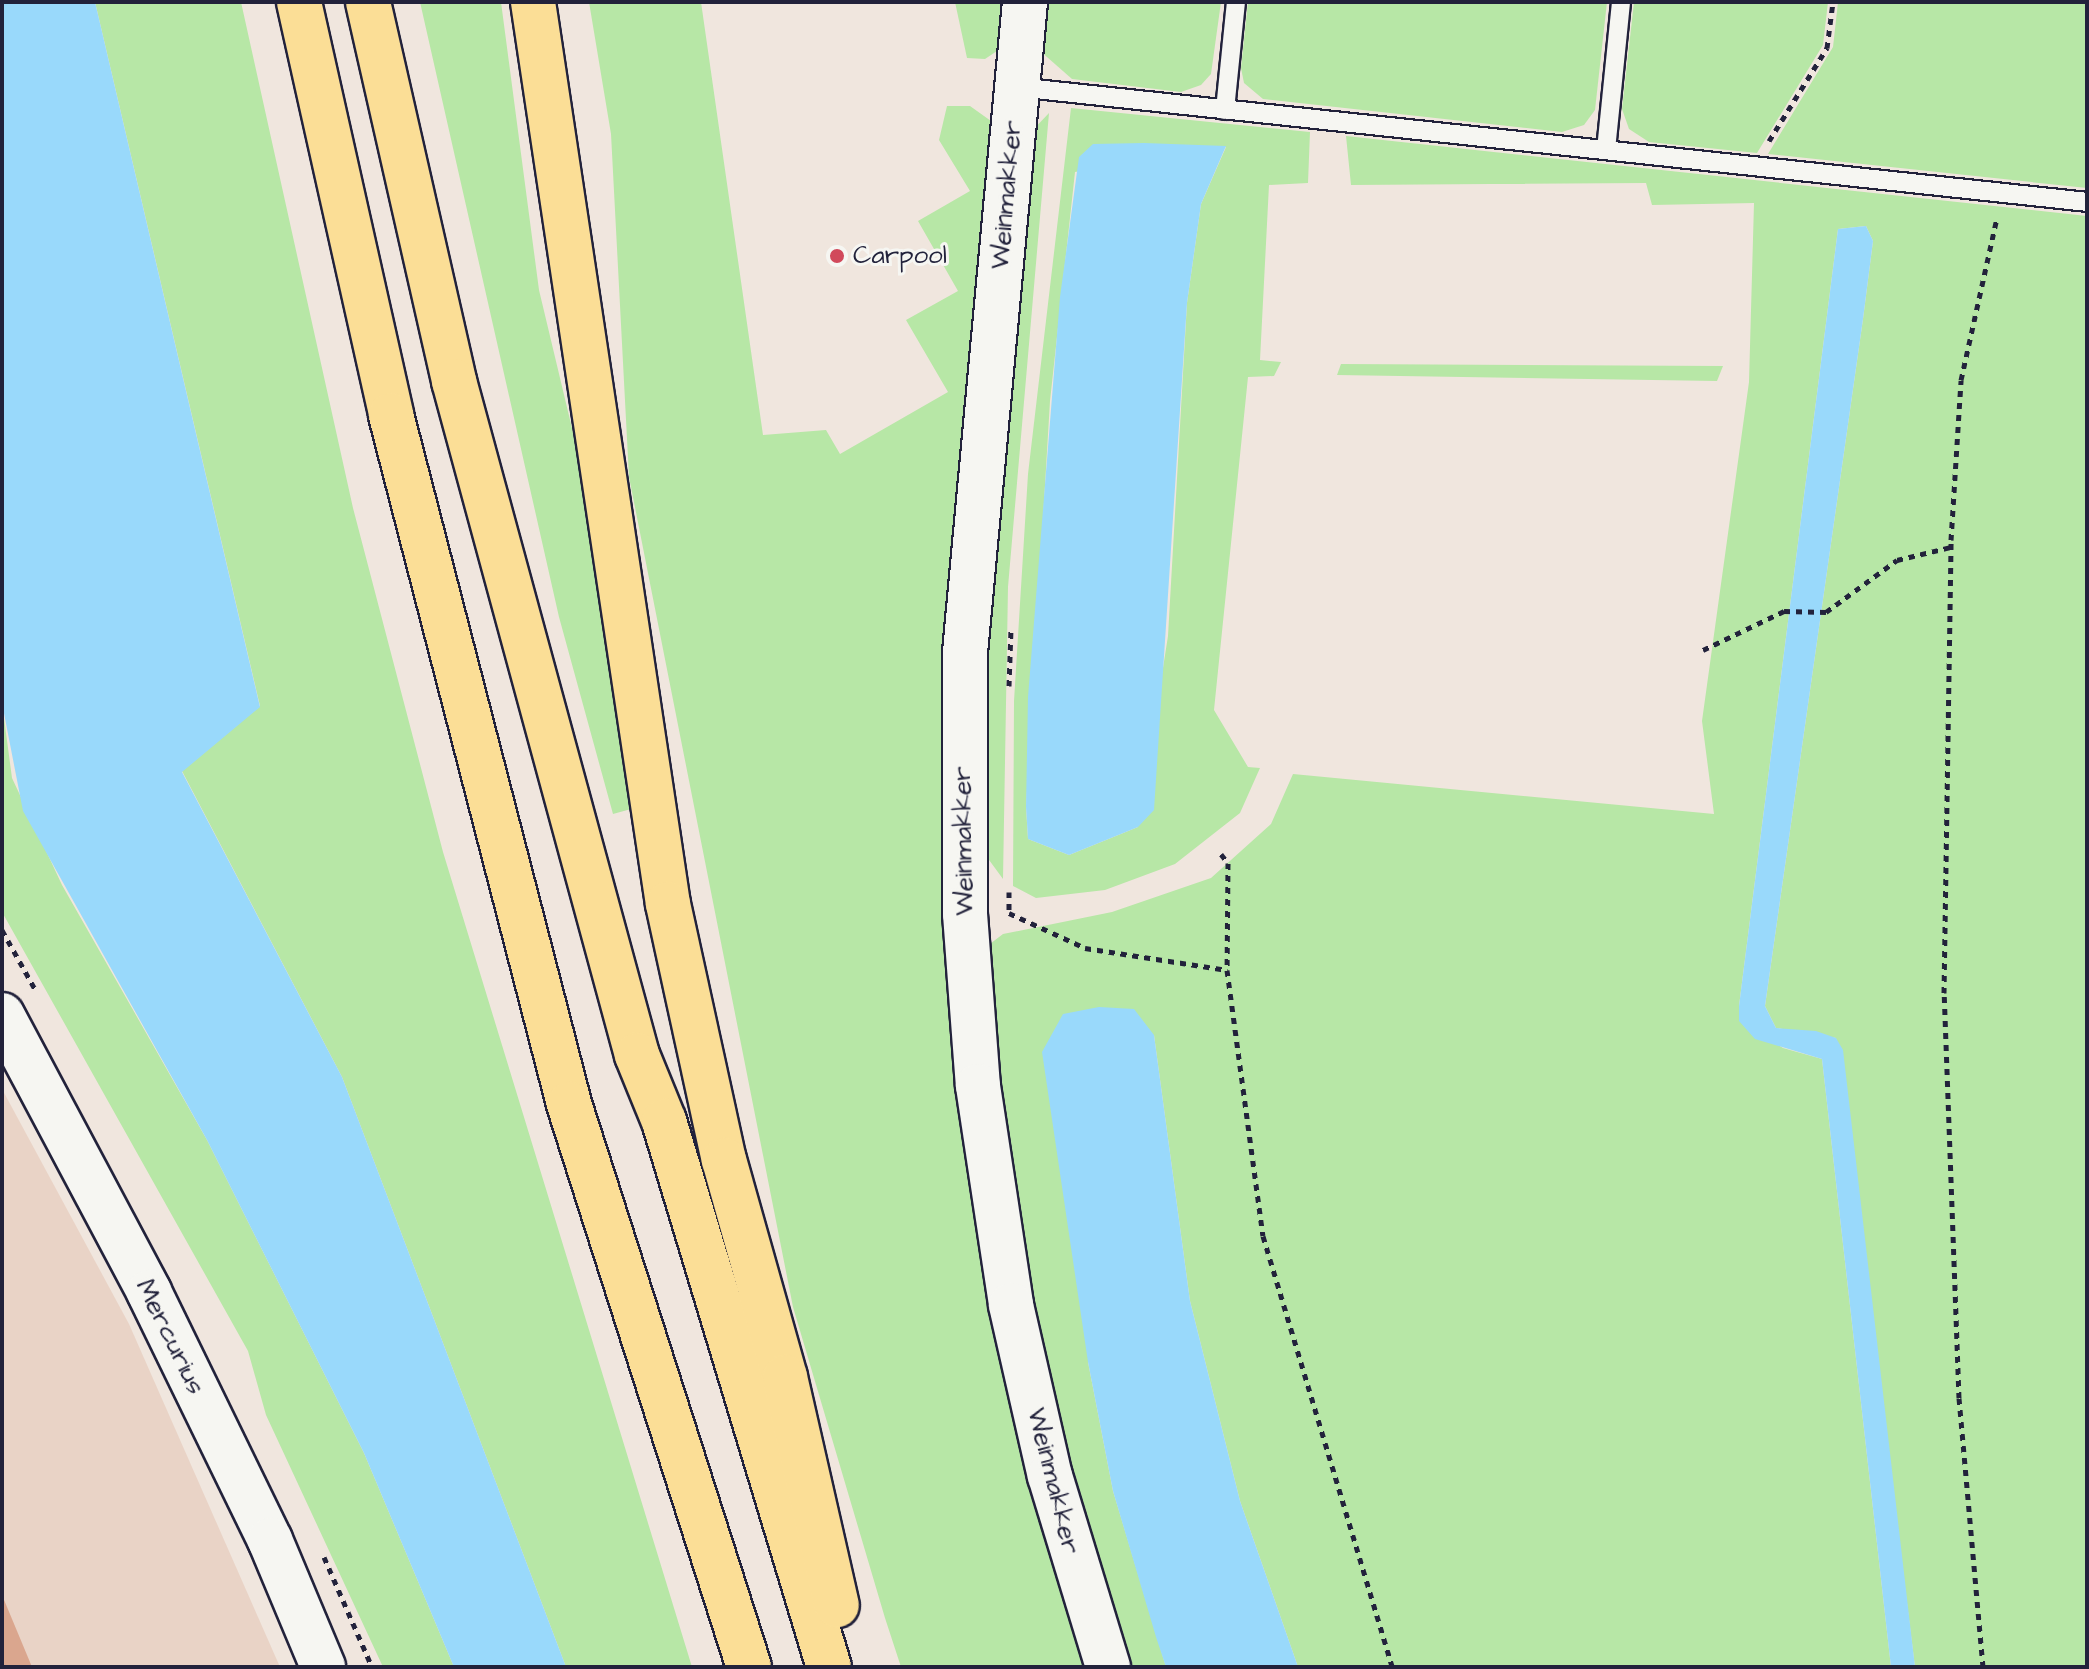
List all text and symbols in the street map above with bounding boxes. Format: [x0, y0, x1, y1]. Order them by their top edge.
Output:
street label: Weinmakker [985, 119, 1029, 271]
place label: Carpool [853, 240, 947, 272]
marker: Carpool [828, 247, 846, 265]
street label: Weinmakker [947, 766, 981, 916]
street label: Mercurius [129, 1274, 211, 1400]
street label: Weinmakker [1020, 1405, 1086, 1557]

